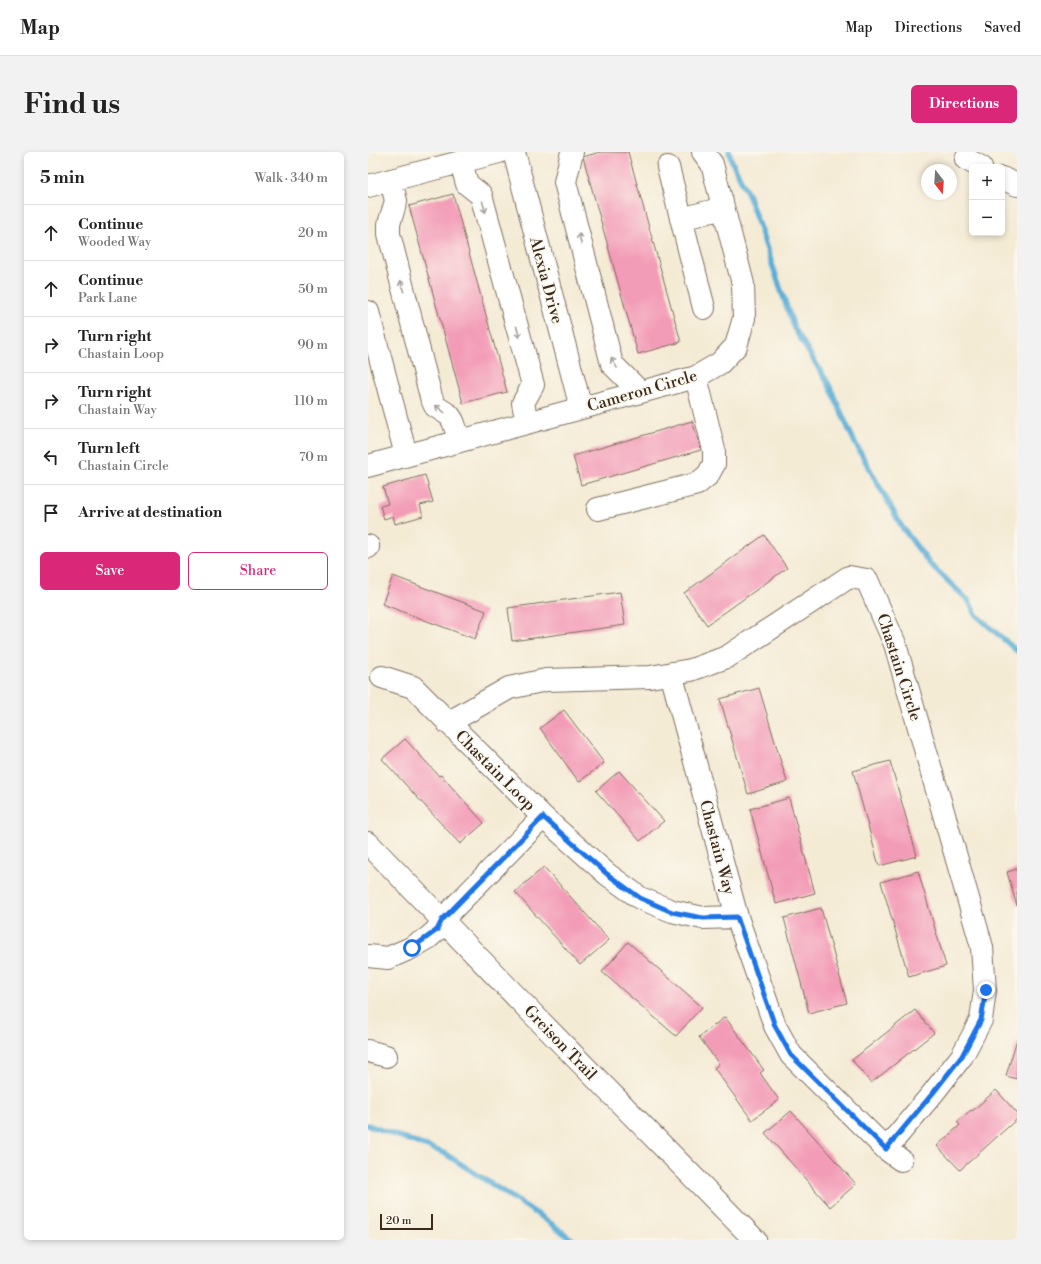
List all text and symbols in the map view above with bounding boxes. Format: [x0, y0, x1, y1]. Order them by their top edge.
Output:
text: Map [20, 16, 60, 40]
text: Map [845, 19, 873, 37]
text: Directions [895, 19, 962, 37]
text: Saved [984, 19, 1021, 37]
button: Directions [911, 85, 1017, 123]
text: Find us [24, 87, 120, 122]
north arrow [921, 164, 957, 200]
map controls [969, 164, 1005, 236]
button: + [969, 164, 1005, 200]
text: 5 min [40, 167, 85, 189]
text: Walk · 340 m [255, 170, 328, 186]
one-way arrow [481, 200, 489, 213]
button: − [969, 200, 1005, 236]
text: Continue [78, 215, 143, 234]
icon: ahead [40, 222, 62, 244]
text: 20 m [298, 225, 328, 241]
one-way arrow [576, 232, 583, 245]
text: Wooded Way [78, 234, 151, 250]
street label: Alexia Drive [525, 234, 567, 326]
text: Continue [78, 271, 143, 290]
icon: ahead [40, 278, 62, 300]
one-way arrow [398, 280, 406, 293]
text: 50 m [298, 281, 328, 297]
text: Park Lane [78, 290, 137, 306]
one-way arrow [515, 325, 522, 338]
text: Turn right [78, 327, 152, 346]
icon: right [40, 334, 62, 356]
text: 90 m [297, 337, 328, 353]
text: Chastain Loop [78, 346, 164, 362]
one-way arrow [610, 358, 618, 369]
street label: Cameron Circle [585, 366, 700, 416]
text: Turn right [78, 383, 152, 402]
icon: right [40, 390, 62, 412]
text: 110 m [294, 393, 328, 409]
text: Chastain Way [78, 402, 157, 418]
one-way arrow [435, 405, 446, 413]
text: Turn left [78, 439, 140, 458]
icon: left [40, 446, 62, 468]
text: 70 m [299, 449, 328, 465]
text: Chastain Circle [78, 458, 169, 474]
icon: arrive [40, 502, 62, 524]
text: Arrive at destination [78, 503, 222, 522]
button: Save [40, 552, 180, 590]
button: Share [188, 552, 328, 590]
street label: Chastain Circle [872, 611, 926, 723]
street label: Chastain Loop [451, 726, 540, 815]
street label: Chastain Way [695, 798, 739, 897]
route start [403, 939, 421, 957]
route end [977, 981, 995, 999]
street label: Greison Trail [520, 1001, 601, 1084]
scale bar [380, 1212, 433, 1231]
text: 20 m [386, 1214, 411, 1228]

